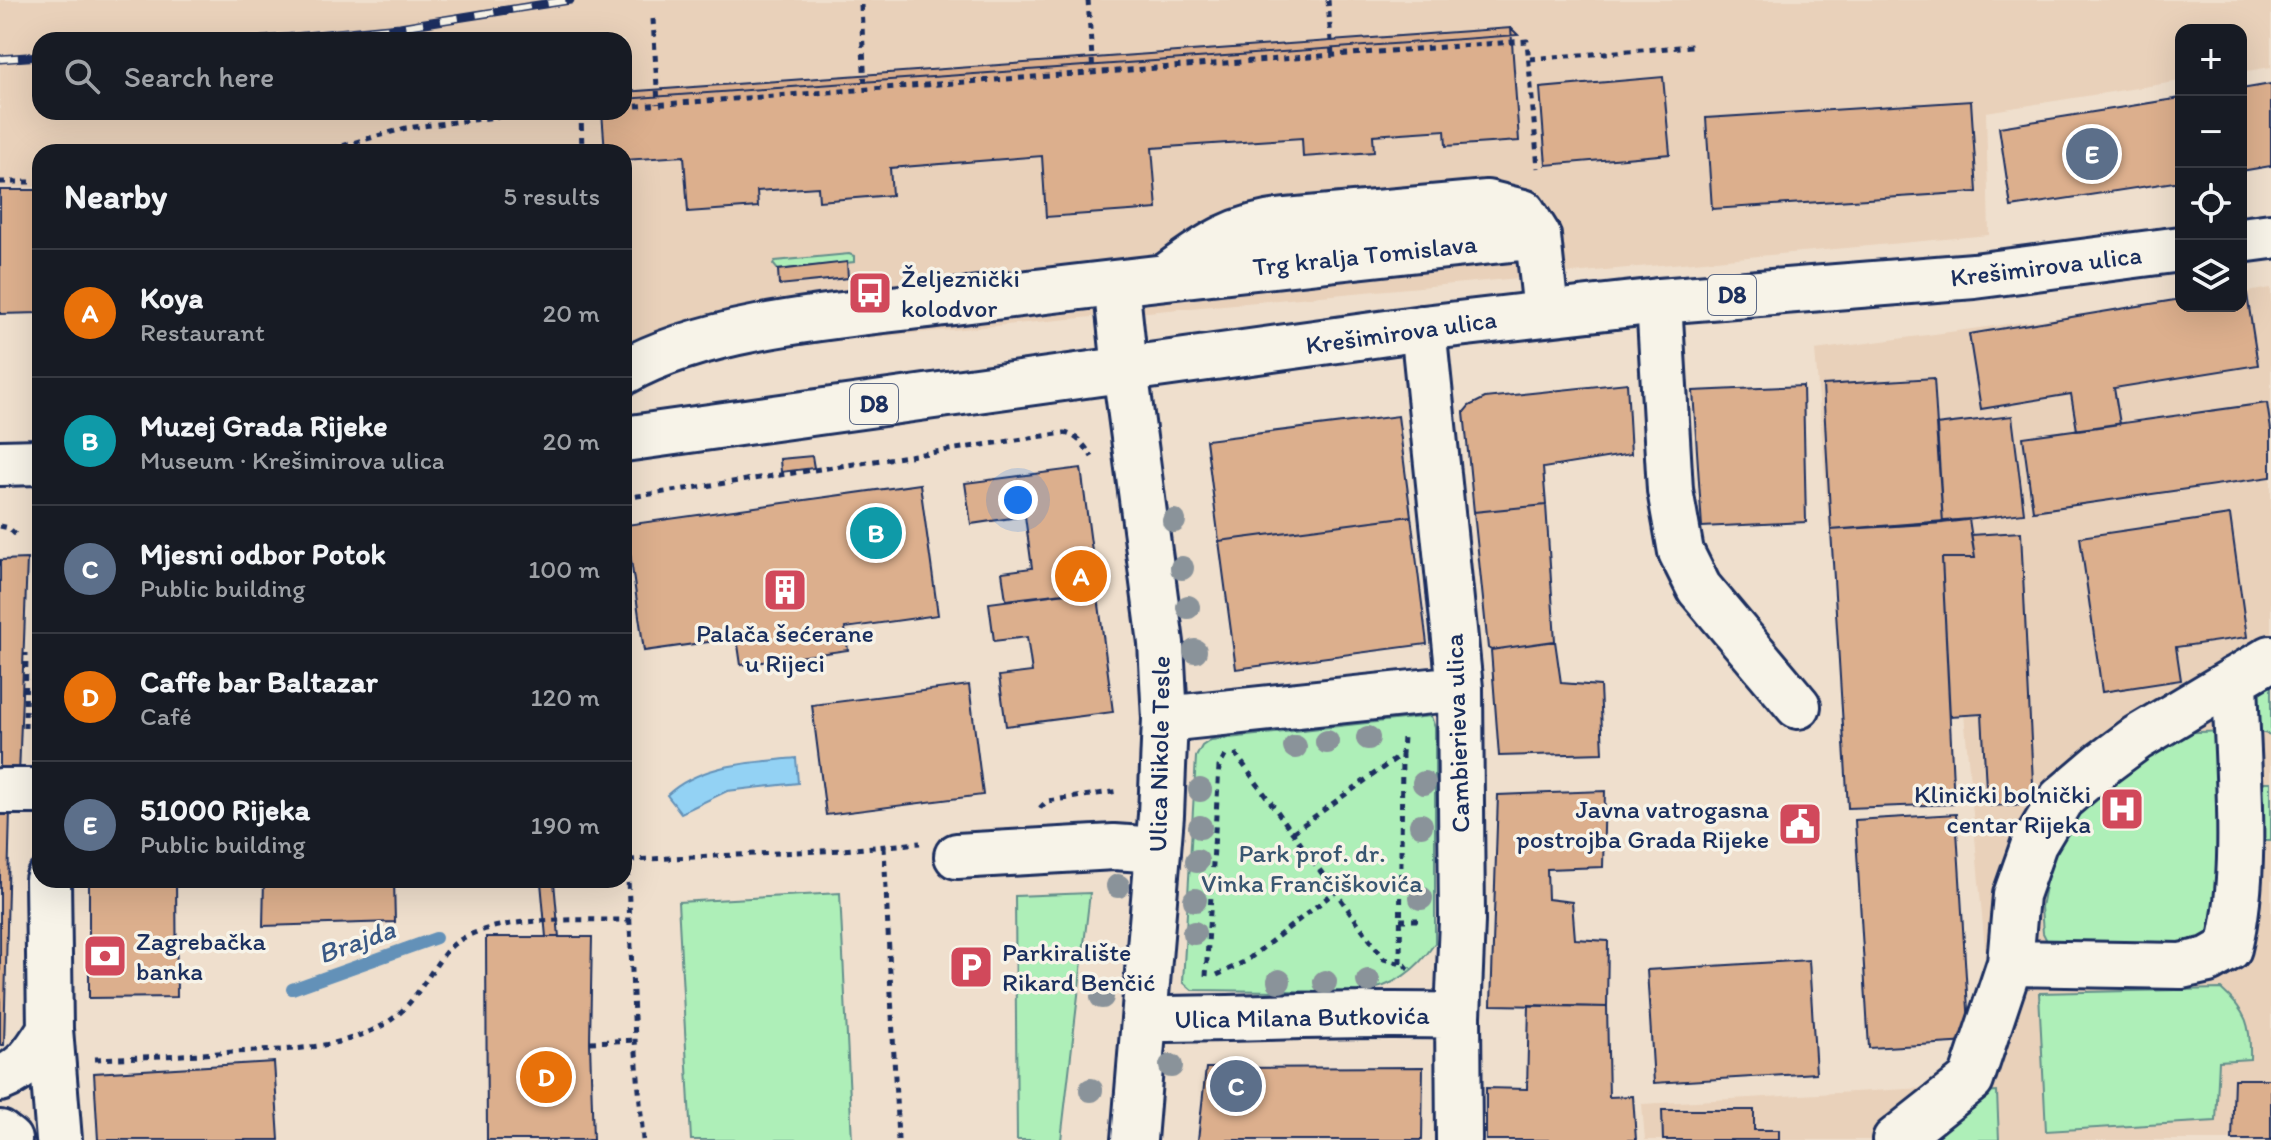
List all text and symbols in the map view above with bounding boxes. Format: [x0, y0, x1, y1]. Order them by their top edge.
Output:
map controls [2175, 24, 2247, 312]
button: + [2175, 24, 2247, 96]
search box [32, 32, 632, 120]
icon: search [60, 54, 104, 98]
text: Search here [124, 58, 274, 95]
button: − [2175, 96, 2247, 168]
pin: E [2066, 124, 2118, 184]
button: locate [2175, 168, 2247, 240]
text: Nearby [64, 176, 167, 217]
text: 5 results [503, 180, 600, 212]
street label: Trg kralja Tomislava [1251, 227, 1479, 283]
street label: Krešimirova ulica [1948, 238, 2144, 294]
button: layers [2175, 240, 2247, 312]
place label: Željeznički kolodvor [901, 262, 1020, 324]
bus stop icon: Željeznički kolodvor [846, 269, 894, 317]
road number: D8 [1708, 275, 1756, 315]
text: Koya [140, 279, 203, 316]
text: A [82, 297, 98, 329]
text: 20 m [543, 297, 600, 329]
street label: Krešimirova ulica [1303, 303, 1499, 361]
text: Restaurant [140, 316, 265, 348]
road number: D8 [850, 384, 898, 424]
text: Muzej Grada Rijeke [140, 407, 387, 444]
text: B [82, 425, 98, 457]
text: 20 m [543, 425, 600, 457]
text: Museum · Krešimirova ulica [140, 444, 445, 476]
your location [998, 480, 1038, 520]
pin: B [850, 503, 902, 563]
text: Mjesni odbor Potok [140, 535, 386, 572]
pin: A [1055, 546, 1107, 606]
text: C [82, 553, 98, 585]
text: 100 m [528, 553, 600, 585]
building icon: Palača šećerane u Rijeci [761, 566, 809, 614]
text: Public building [140, 572, 306, 604]
place label: Palača šećerane u Rijeci [696, 617, 874, 679]
street label: Cambierieva ulica [1438, 632, 1476, 833]
street label: Ulica Nikole Tesle [1141, 655, 1177, 853]
text: Caffe bar Baltazar [140, 663, 378, 700]
text: D [81, 681, 99, 713]
text: 120 m [531, 681, 600, 713]
text: Café [140, 700, 192, 732]
place label: Klinički bolnički centar Rijeka [1914, 778, 2091, 840]
hospital icon: Klinički bolnički centar Rijeka [2098, 785, 2146, 833]
text: 51000 Rijeka [140, 791, 310, 828]
place label: Javna vatrogasna postrojba Grada Rijeke [1516, 793, 1769, 855]
public building icon: Javna vatrogasna postrojba Grada Rijeke [1776, 800, 1824, 848]
text: E [83, 809, 97, 841]
text: 190 m [531, 809, 600, 841]
text: Public building [140, 828, 306, 860]
park label: Park prof. dr. Vinka Frančiškovića [1201, 837, 1423, 899]
water label: Brajda [313, 911, 400, 971]
place label: Zagrebačka banka [136, 925, 267, 987]
bank icon: Zagrebačka banka [81, 932, 129, 980]
place label: Parkiralište Rikard Benčić [1002, 936, 1155, 998]
parking icon: Parkiralište Rikard Benčić [947, 943, 995, 991]
street label: Ulica Milana Butkovića [1174, 999, 1430, 1035]
pin: D [520, 1047, 572, 1107]
pin: C [1210, 1056, 1262, 1116]

